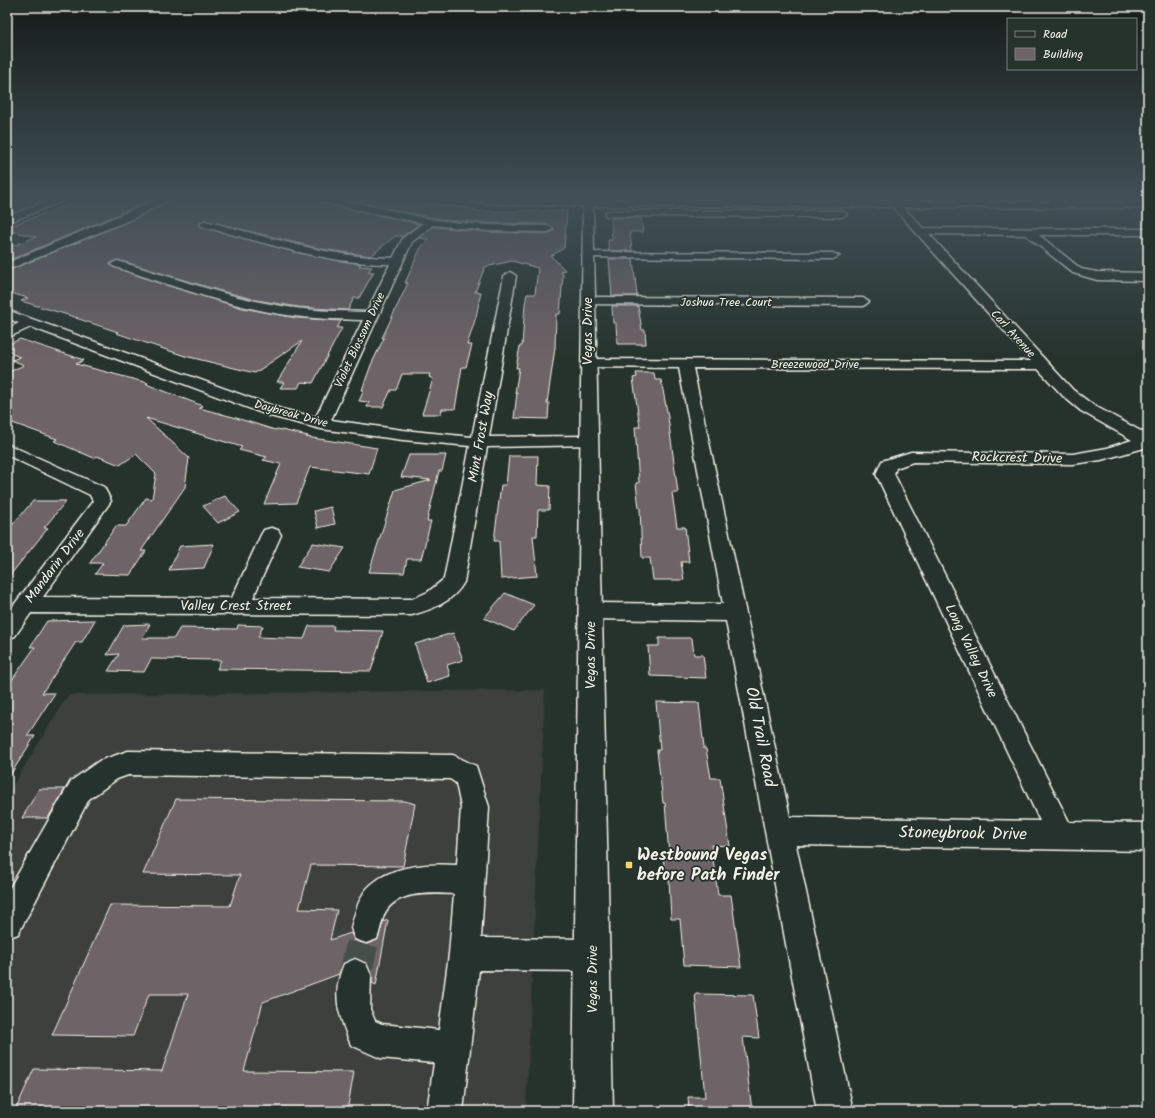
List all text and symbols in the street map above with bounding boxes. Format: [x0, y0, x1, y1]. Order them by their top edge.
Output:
legend [1007, 18, 1137, 70]
text: Road [1043, 25, 1068, 44]
text: Building [1043, 45, 1083, 64]
street label: Violet Blossom Drive [330, 289, 391, 391]
street label: Joshua Tree Court [680, 293, 772, 312]
street label: Vegas Drive [577, 296, 599, 365]
street label: Carl Avenue [986, 305, 1040, 363]
street label: Breezewood Drive [771, 355, 860, 374]
street label: Mint Frost Way [462, 389, 500, 484]
street label: Daybreak Drive [252, 395, 331, 433]
street label: Rockcrest Drive [971, 446, 1063, 470]
street label: Mandarin Drive [19, 523, 91, 608]
street label: Valley Crest Street [180, 595, 292, 617]
street label: Long Valley Drive [939, 600, 1004, 702]
street label: Vegas Drive [580, 620, 602, 689]
street label: Old Trail Road [737, 685, 783, 790]
street label: Stoneybrook Drive [899, 819, 1028, 849]
place label: Westbound Vegas before Path Finder [637, 842, 780, 889]
marker: Westbound Vegas before Path Finder [624, 860, 634, 870]
street label: Vegas Drive [582, 944, 604, 1013]

